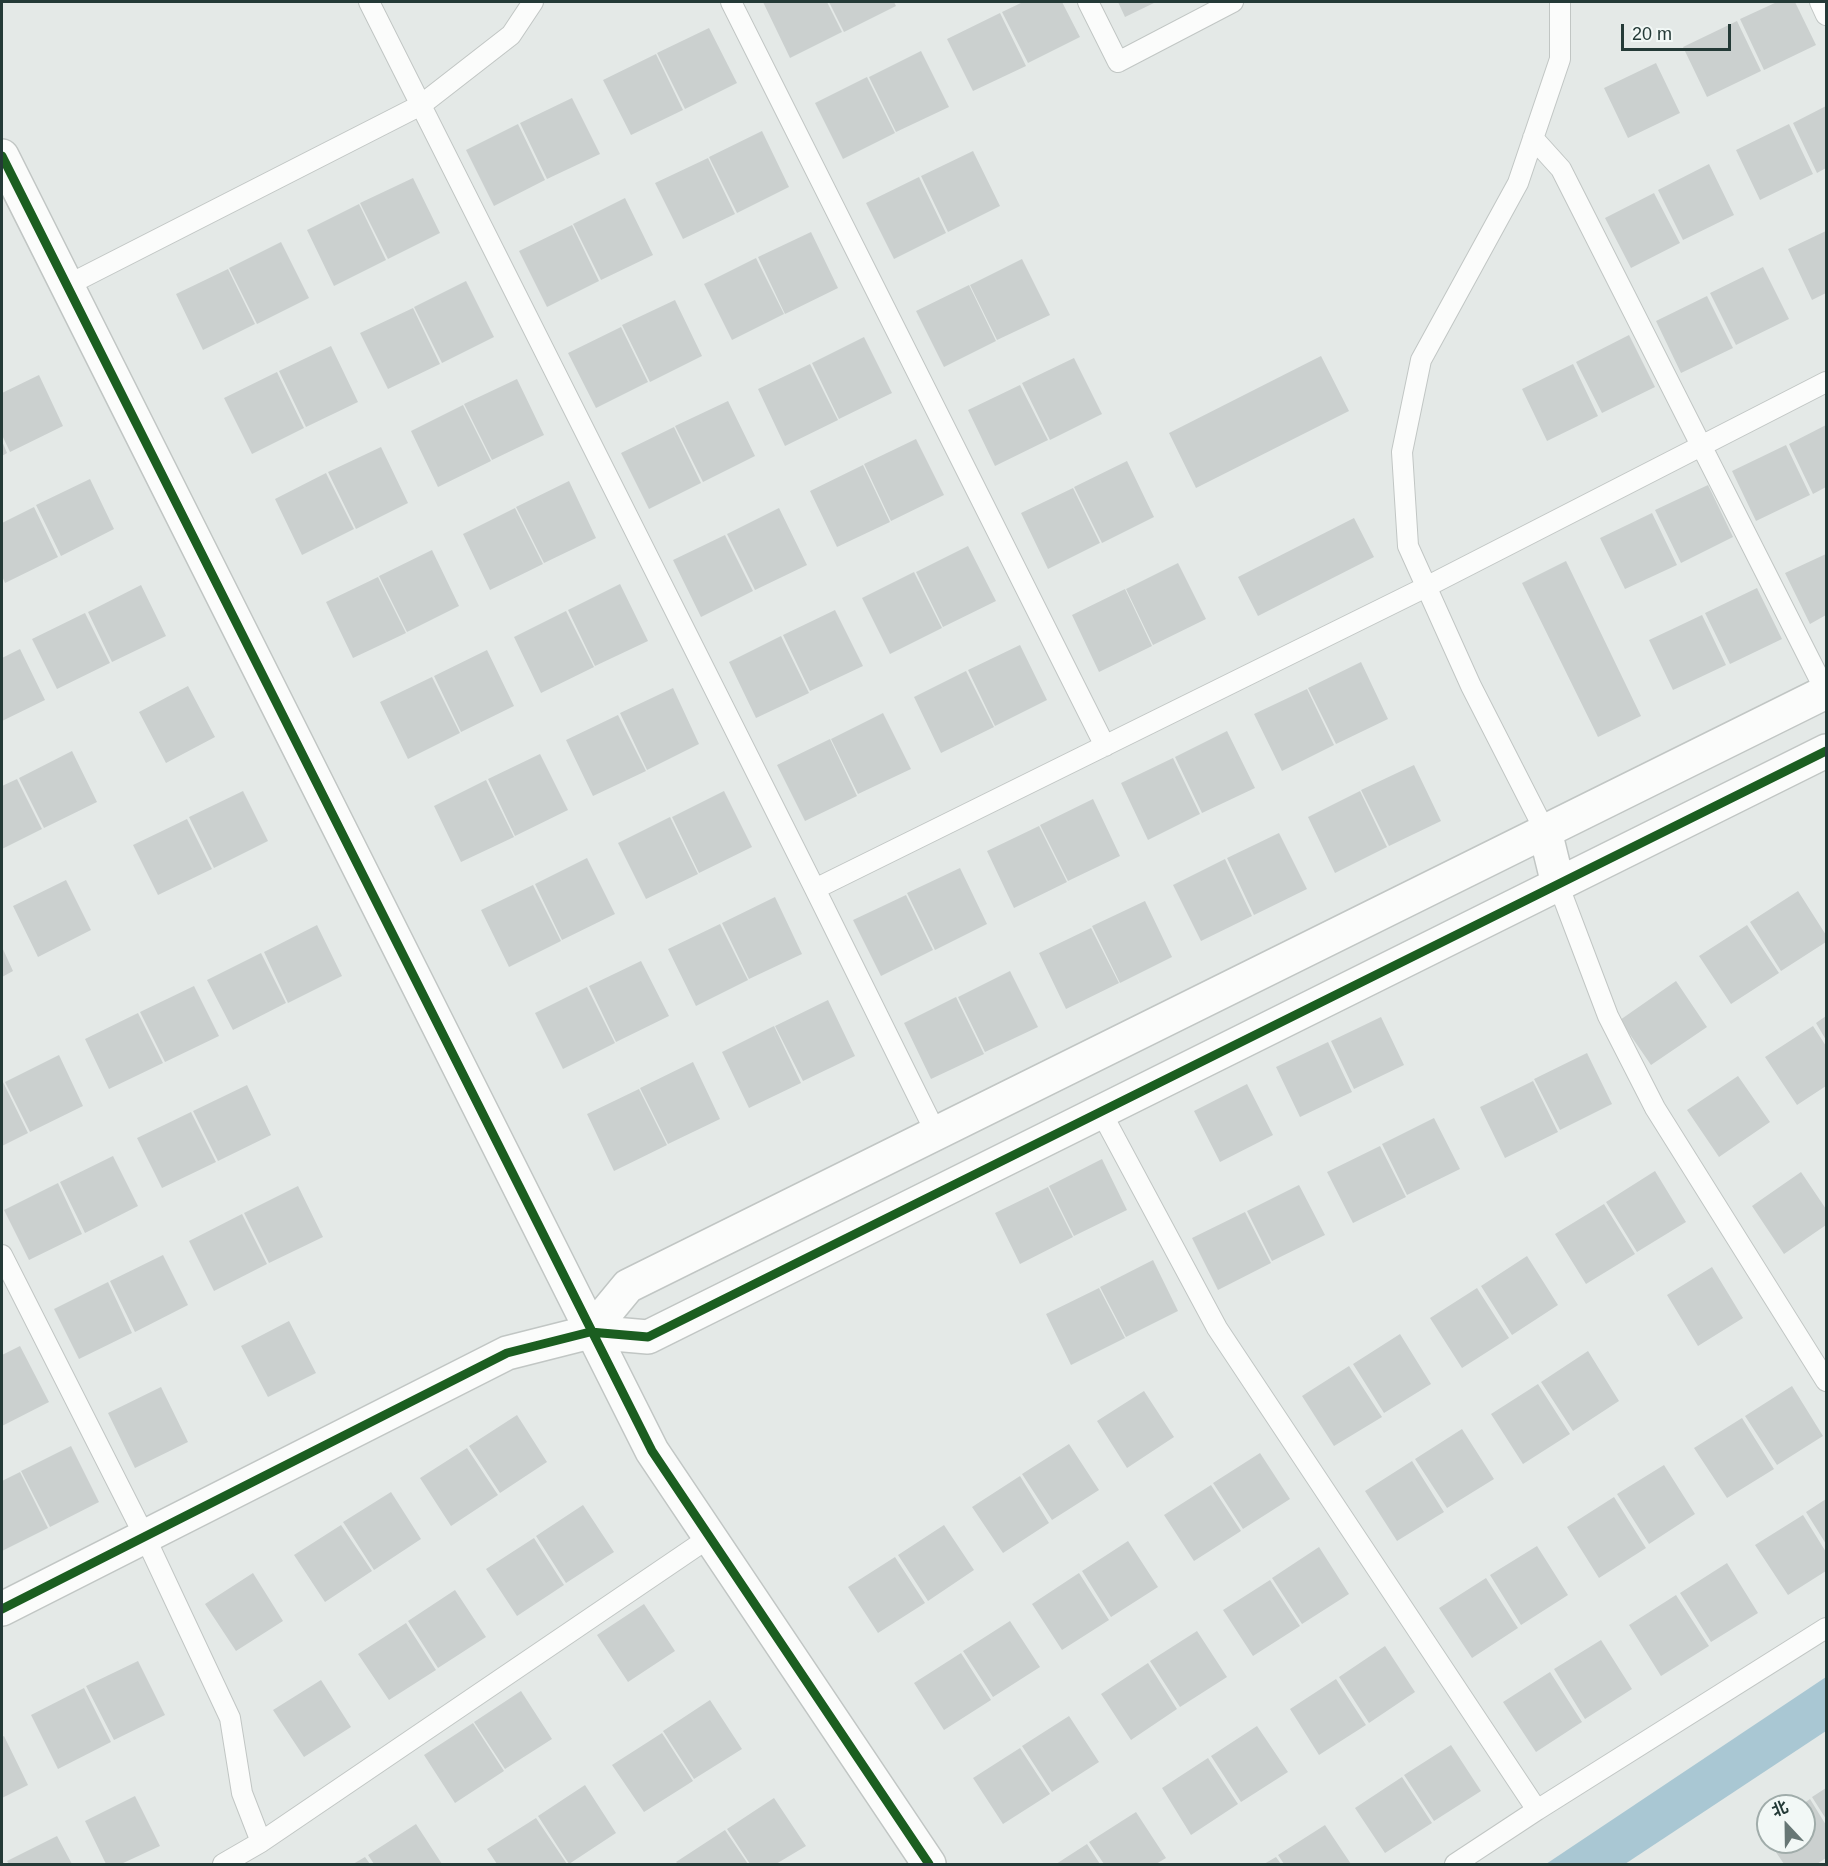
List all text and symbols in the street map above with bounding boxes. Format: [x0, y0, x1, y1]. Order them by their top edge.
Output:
scale bar [1624, 12, 1734, 50]
text: 20 m [1632, 24, 1672, 44]
north arrow [1756, 1794, 1816, 1854]
text: 北 [1769, 1798, 1790, 1820]

